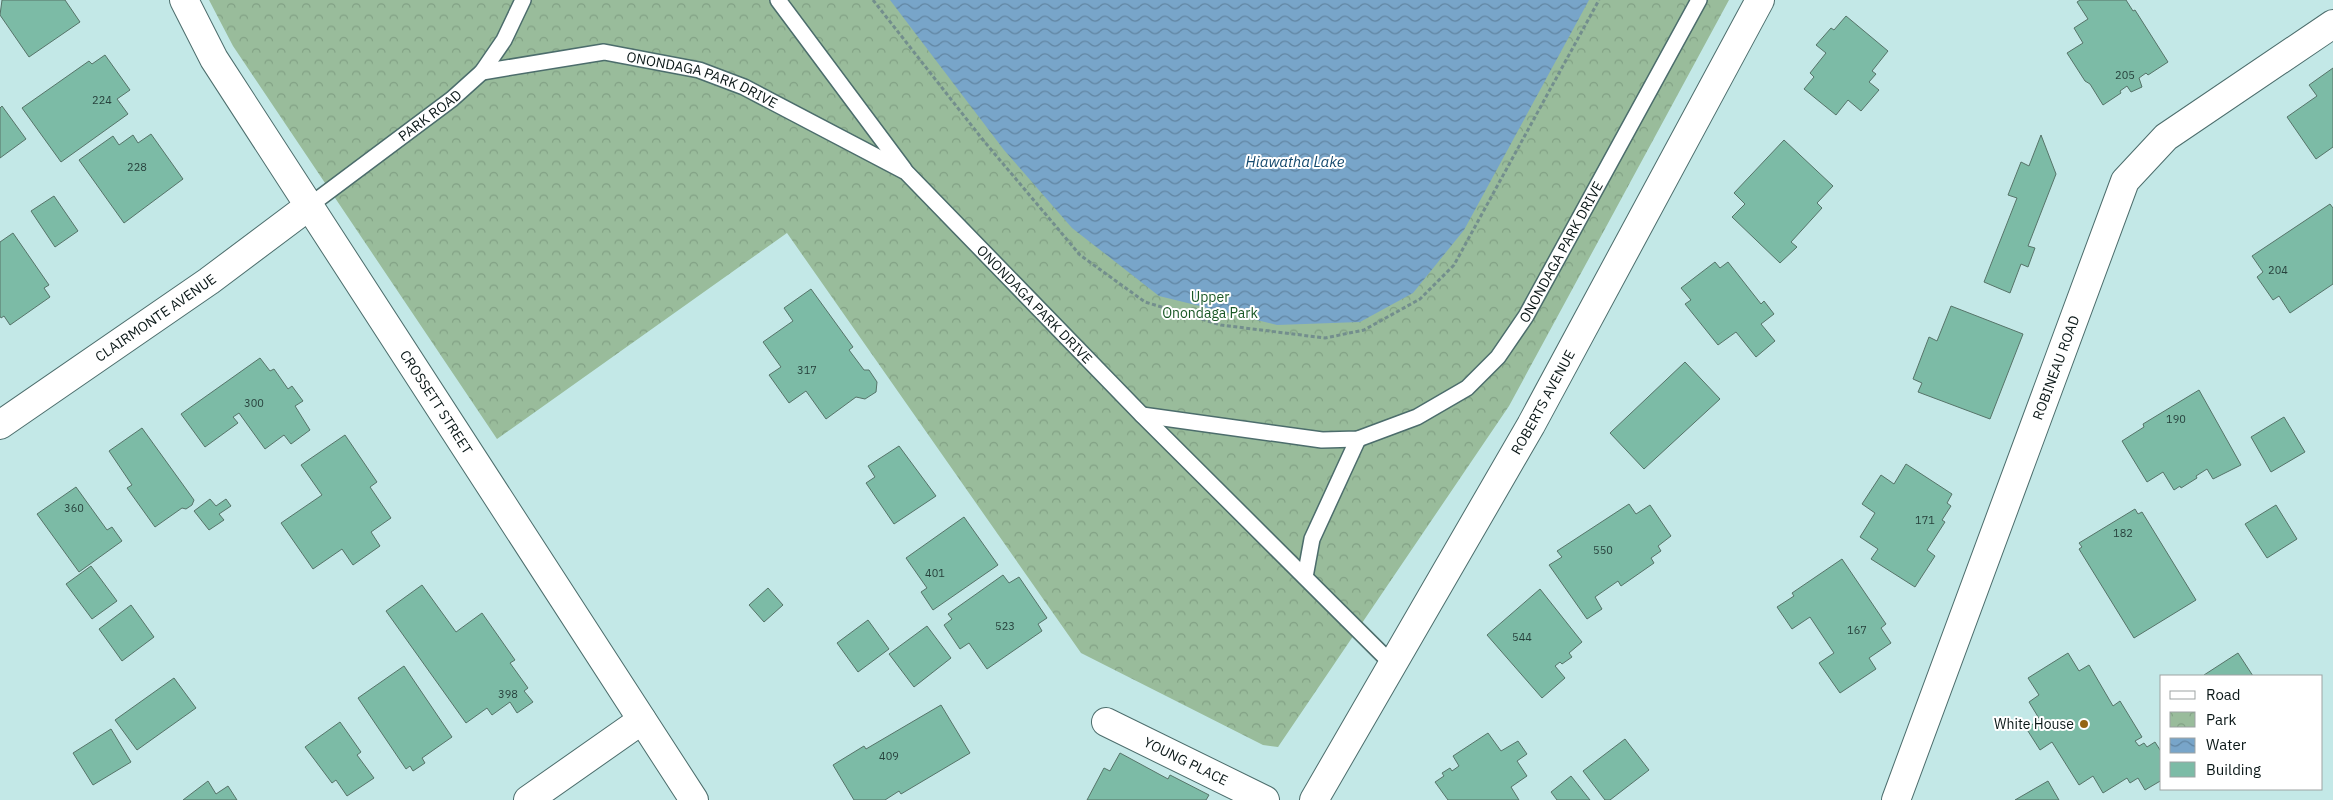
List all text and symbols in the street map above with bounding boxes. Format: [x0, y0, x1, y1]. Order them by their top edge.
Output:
street label: ONONDAGA PARK DRIVE [625, 47, 781, 112]
house number: 205 [2115, 68, 2135, 82]
street label: PARK ROAD [395, 86, 465, 145]
house number: 224 [92, 93, 112, 107]
water label: Hiawatha Lake [1245, 152, 1345, 171]
house number: 228 [127, 160, 147, 174]
street label: ONONDAGA PARK DRIVE [1515, 178, 1607, 326]
street label: ONONDAGA PARK DRIVE [973, 241, 1096, 368]
house number: 204 [2268, 263, 2288, 277]
street label: CLAIRMONTE AVENUE [92, 270, 220, 366]
park label: Upper Onondaga Park [1162, 288, 1258, 322]
street label: ROBINEAU ROAD [2028, 313, 2083, 422]
street label: CROSSETT STREET [396, 347, 477, 458]
street label: ROBERTS AVENUE [1507, 347, 1579, 458]
house number: 317 [797, 363, 817, 377]
house number: 300 [244, 396, 264, 410]
house number: 190 [2166, 412, 2186, 426]
house number: 360 [64, 501, 84, 515]
house number: 171 [1915, 513, 1935, 527]
house number: 182 [2113, 526, 2133, 540]
house number: 550 [1593, 543, 1613, 557]
house number: 401 [925, 566, 945, 580]
house number: 523 [995, 619, 1015, 633]
house number: 167 [1847, 623, 1867, 637]
house number: 544 [1512, 630, 1532, 644]
legend [2160, 675, 2323, 790]
text: Road [2206, 685, 2241, 704]
house number: 398 [498, 687, 518, 701]
text: Park [2206, 710, 2236, 729]
place label: White House [1994, 715, 2074, 733]
marker: White House [2078, 718, 2090, 730]
street label: YOUNG PLACE [1141, 733, 1231, 789]
text: Water [2206, 735, 2247, 754]
house number: 409 [879, 749, 899, 763]
text: Building [2206, 760, 2261, 779]

